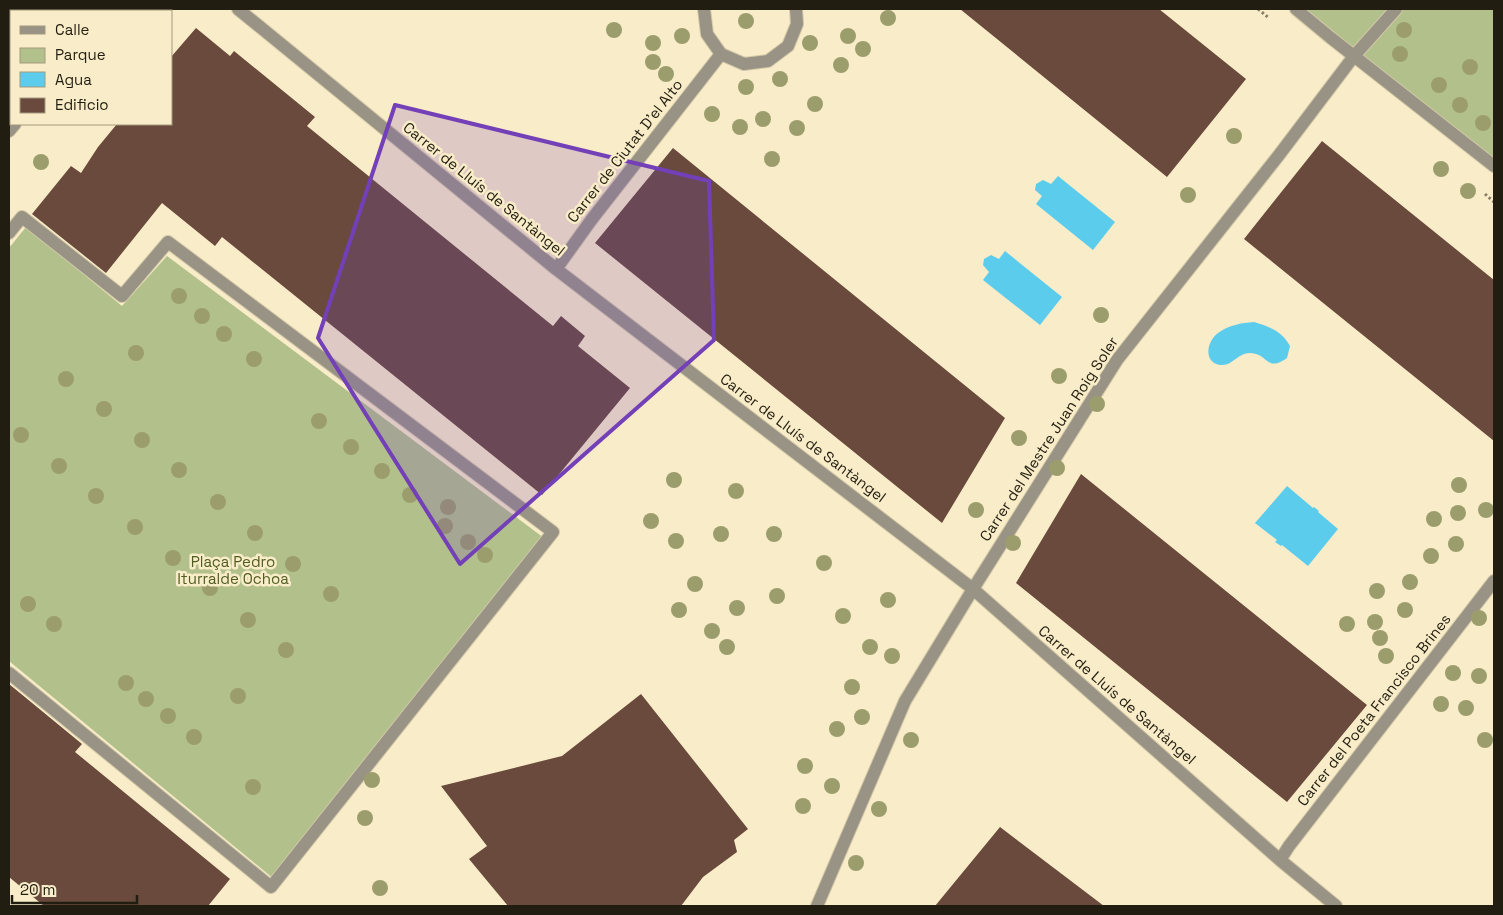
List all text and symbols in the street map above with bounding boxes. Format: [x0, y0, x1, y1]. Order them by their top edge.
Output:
legend [10, 10, 172, 125]
text: Calle [55, 20, 90, 39]
text: Parque [55, 45, 106, 64]
text: Agua [55, 70, 92, 89]
street label: Carrer de Ciutat D'el Alto [563, 75, 686, 226]
text: Edificio [55, 95, 109, 114]
street label: Carrer de Lluís de Santàngel [400, 117, 569, 260]
street label: Carrer del Mestre Juan Roig Soler [975, 332, 1122, 545]
street label: Carrer de Lluís de Santàngel [717, 369, 890, 506]
park label: Plaça Pedro Iturralde Ochoa [177, 552, 289, 588]
street label: Carrer del Poeta Francisco Brines [1293, 610, 1455, 810]
street label: Carrer de Lluís de Santàngel [1035, 621, 1200, 768]
scale bar [12, 872, 138, 904]
text: 20 m [20, 880, 55, 899]

